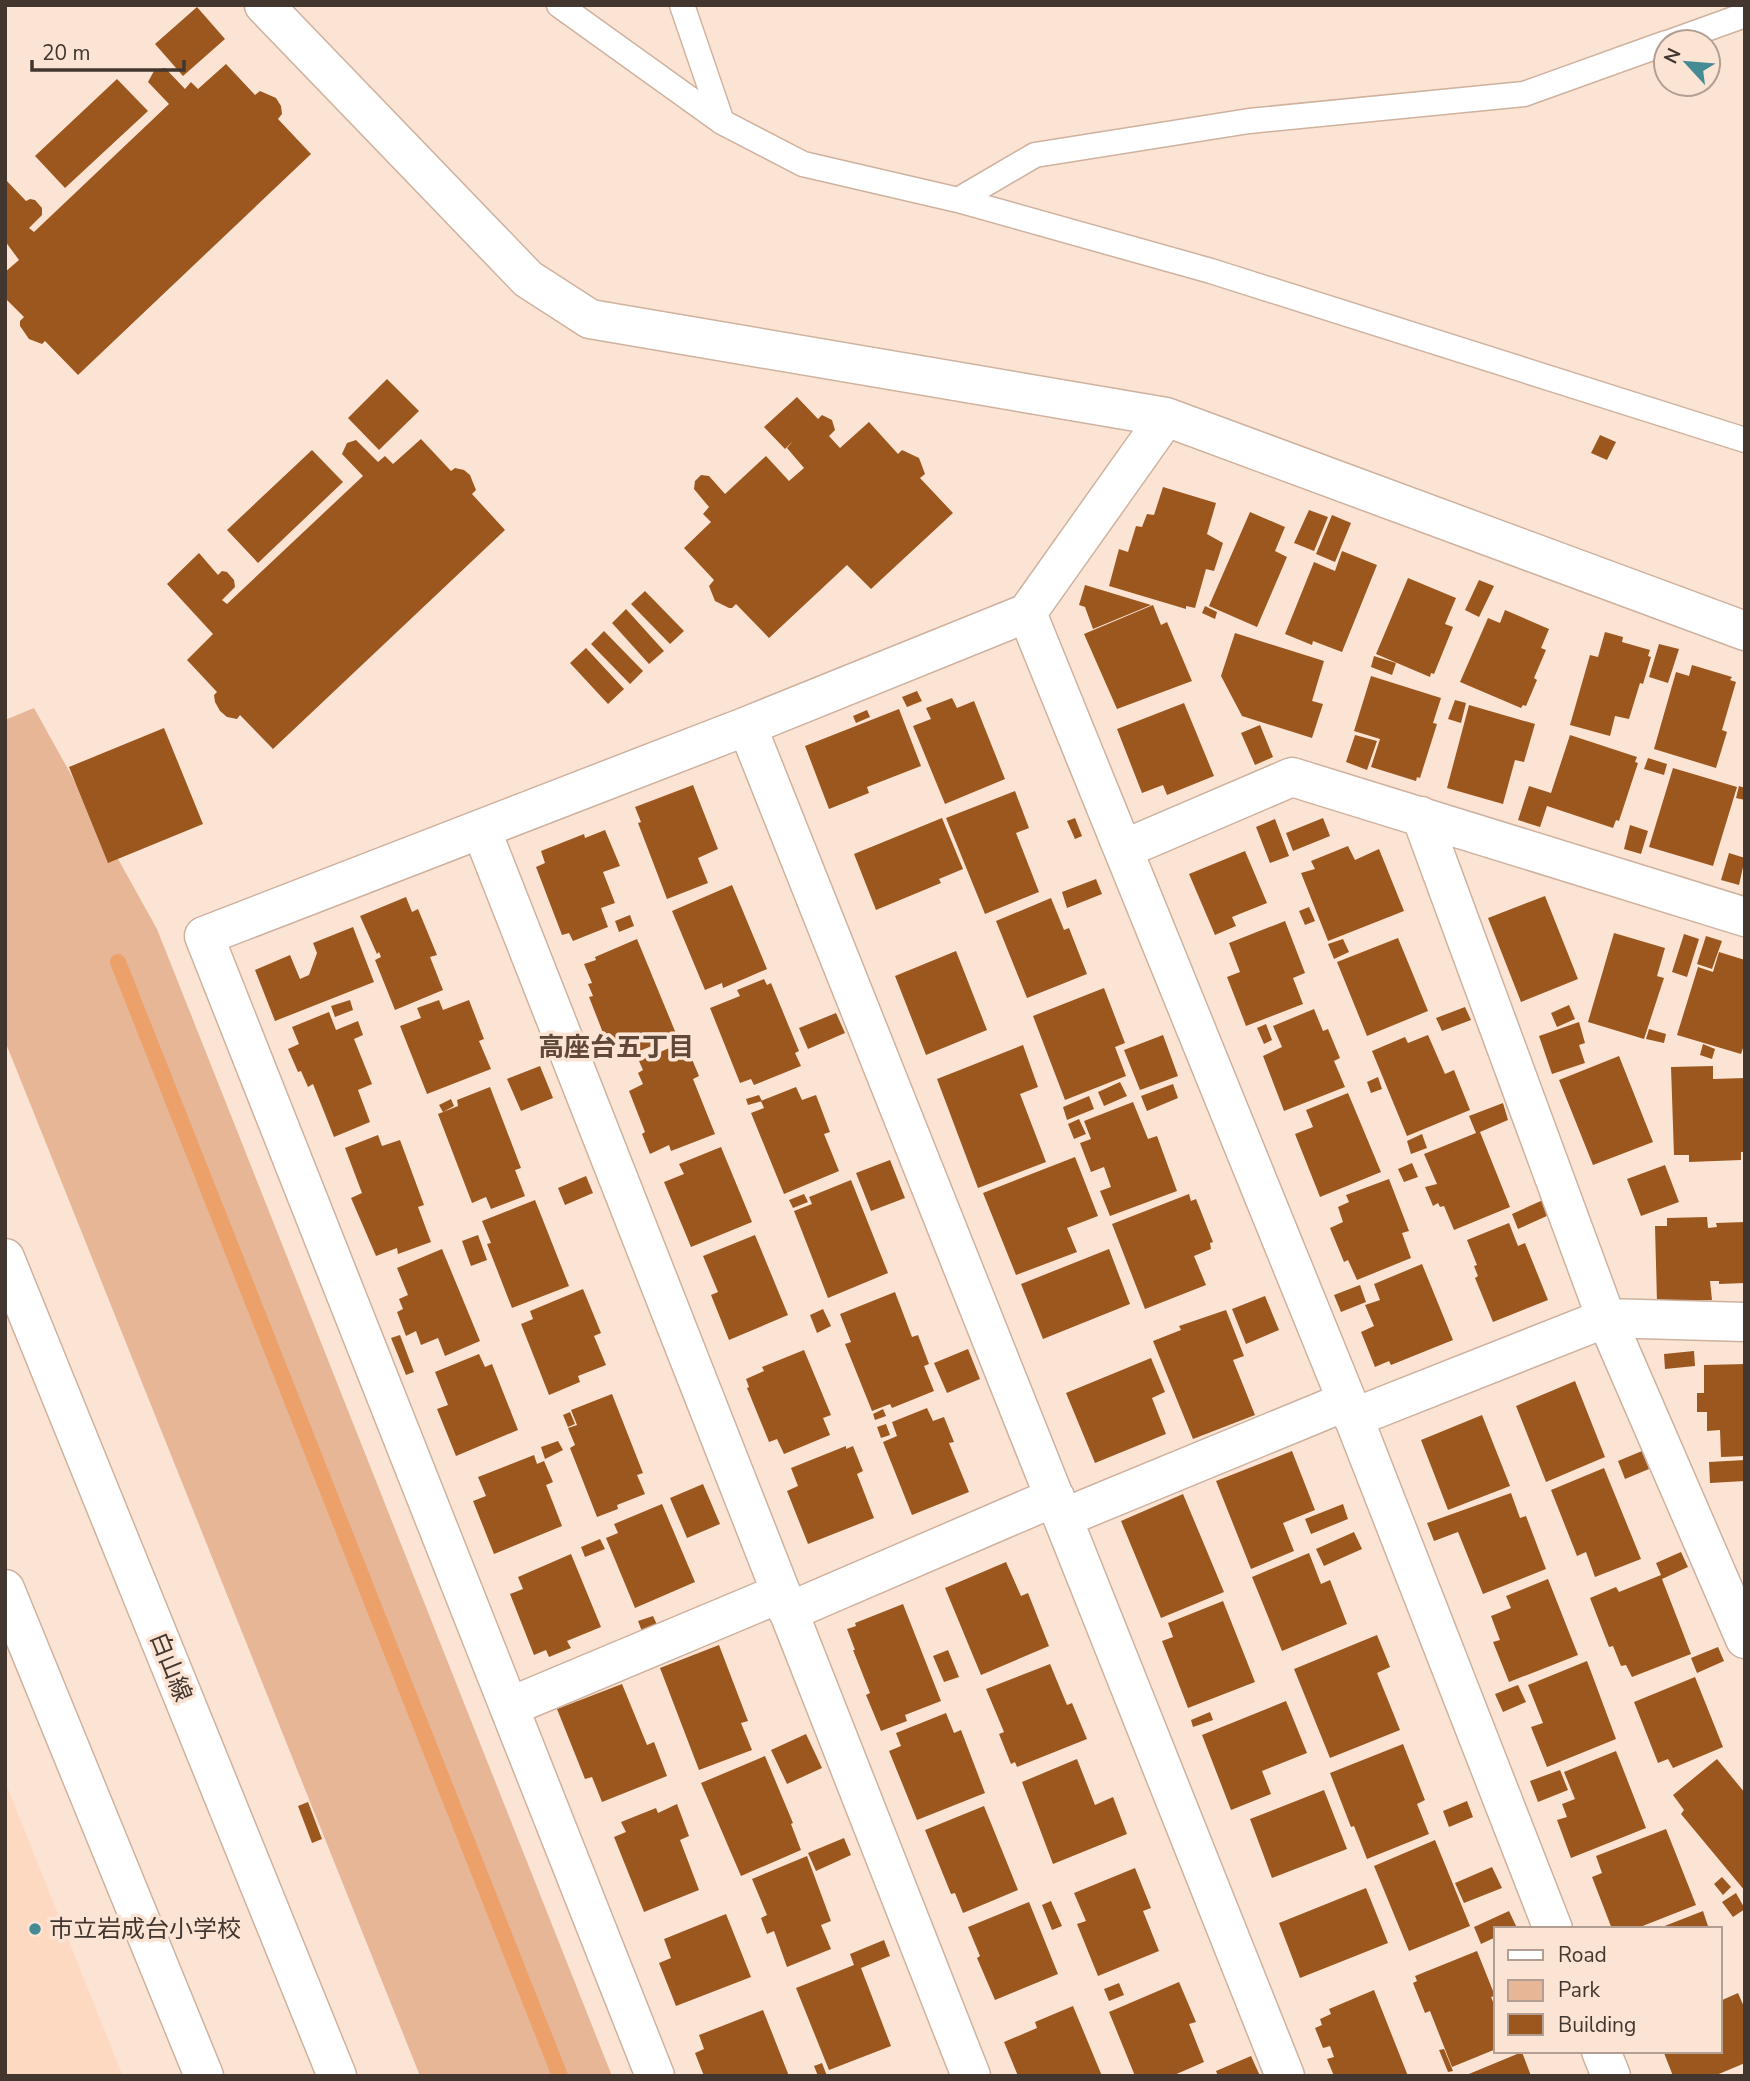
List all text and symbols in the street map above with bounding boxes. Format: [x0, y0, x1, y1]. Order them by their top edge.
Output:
scale bar [32, 28, 184, 72]
north arrow [1652, 28, 1722, 98]
text: 20 m [42, 39, 91, 67]
text: N [1658, 44, 1687, 68]
district label: 高座台五丁目 [538, 1030, 694, 1065]
street label: 白山線 [143, 1628, 199, 1706]
place label: 市立岩成台小学校 [49, 1913, 241, 1945]
marker: 市立岩成台小学校 [27, 1921, 43, 1937]
legend [1494, 1927, 1722, 2053]
text: Road [1558, 1941, 1607, 1969]
text: Park [1558, 1976, 1600, 2004]
text: Building [1558, 2011, 1636, 2039]

